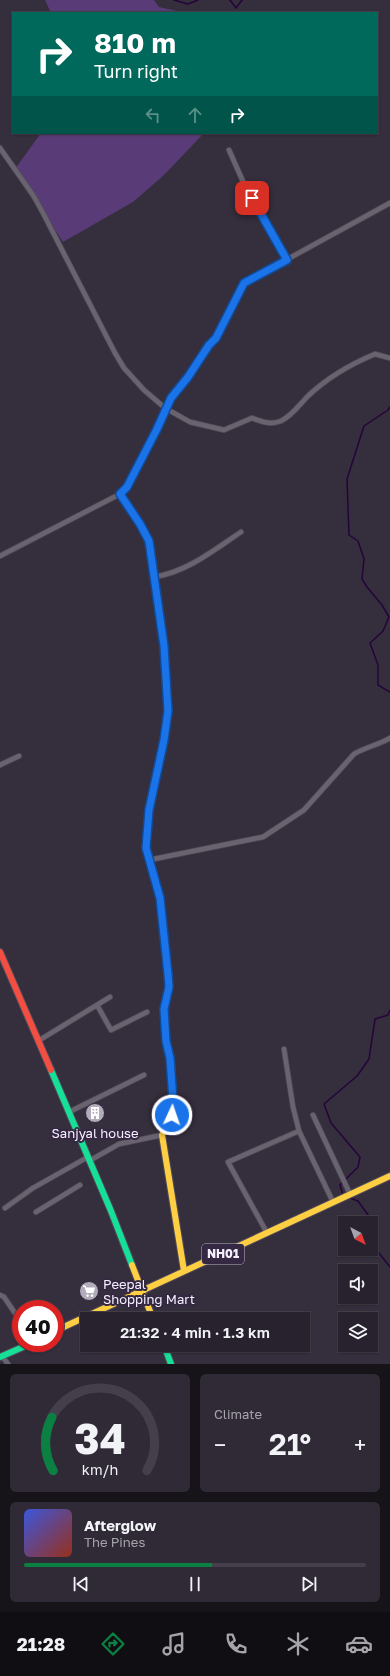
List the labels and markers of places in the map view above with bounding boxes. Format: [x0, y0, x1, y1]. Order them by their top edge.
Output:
pin [235, 181, 269, 215]
building icon: Sanjyal house [84, 1102, 106, 1124]
place label: Sanjyal house [52, 1125, 138, 1141]
place label: Peepal Shopping Mart [103, 1276, 195, 1307]
supermarket icon: Peepal Shopping Mart [78, 1280, 100, 1302]

